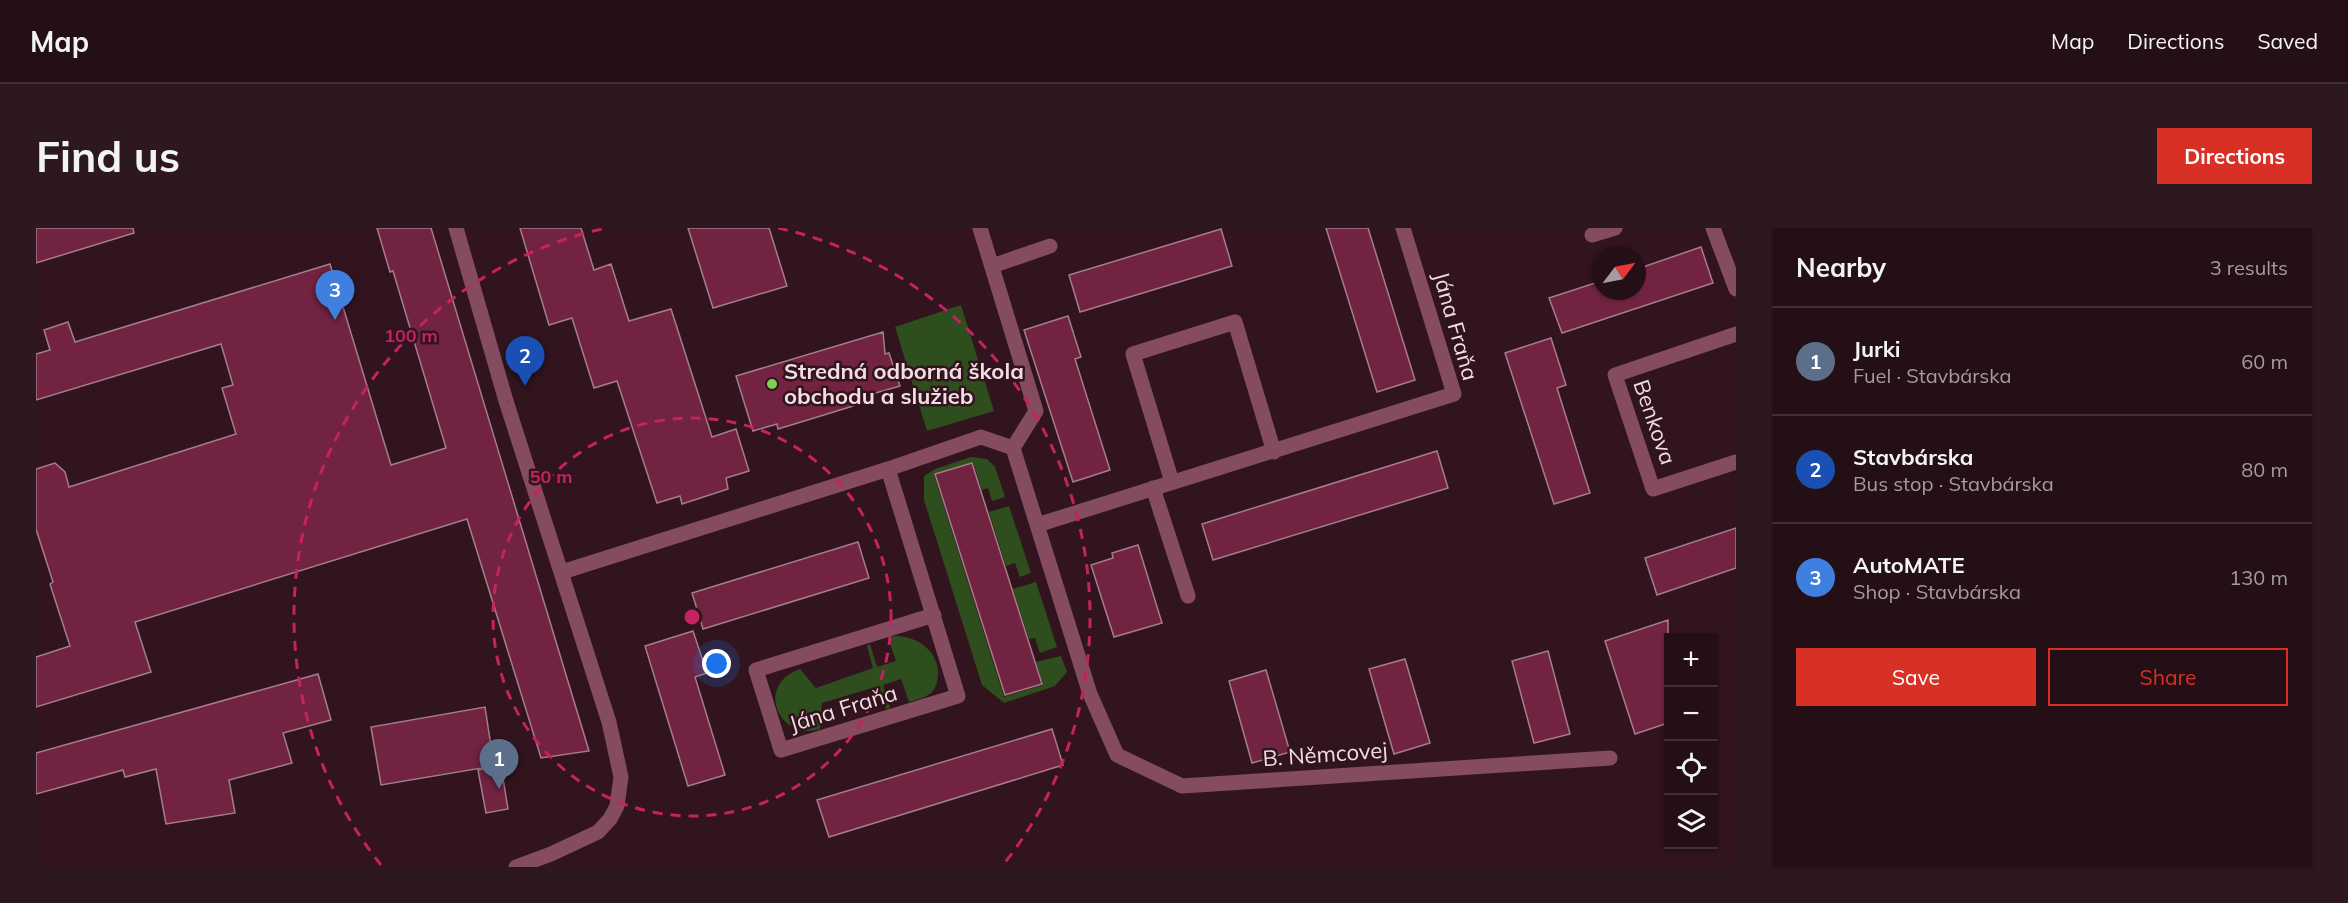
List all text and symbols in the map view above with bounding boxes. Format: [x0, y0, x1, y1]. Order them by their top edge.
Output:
text: Map [30, 24, 89, 59]
text: Map [2051, 28, 2094, 54]
text: Directions [2127, 28, 2224, 54]
text: Saved [2257, 28, 2318, 54]
button: Directions [2157, 128, 2312, 184]
text: Find us [36, 130, 180, 183]
north arrow [1592, 246, 1646, 300]
text: Nearby [1796, 251, 1886, 284]
text: 3 results [2210, 255, 2288, 280]
street label: Jána Fraňa [1427, 269, 1485, 383]
pin: 3 [316, 270, 354, 320]
text: 100 m [384, 324, 438, 347]
text: Jurki [1853, 335, 1901, 363]
pin: 2 [506, 336, 544, 386]
text: 1 [1810, 349, 1822, 374]
text: 60 m [2241, 349, 2288, 374]
place label: Stredná odborná škola obchodu a služieb [784, 357, 1024, 410]
text: Fuel · Stavbárska [1853, 363, 2011, 388]
street label: Benkova [1627, 376, 1683, 468]
marker: Stredná odborná škola obchodu a služieb [765, 377, 779, 391]
text: Stavbárska [1853, 443, 1973, 471]
text: 2 [1810, 457, 1822, 482]
text: 80 m [2241, 457, 2288, 482]
text: 50 m [530, 465, 572, 488]
text: Bus stop · Stavbárska [1853, 471, 2054, 496]
text: AutoMATE [1853, 551, 1965, 579]
text: 3 [1810, 565, 1822, 590]
text: 130 m [2229, 565, 2288, 590]
text: Shop · Stavbárska [1853, 579, 2021, 604]
centre of rings [682, 607, 702, 627]
map controls [1664, 633, 1718, 849]
button: + [1664, 633, 1718, 687]
button: Save [1796, 648, 2036, 706]
button: Share [2048, 648, 2288, 706]
your location [702, 649, 731, 678]
street label: Jána Fraňa [786, 678, 900, 738]
button: − [1664, 687, 1718, 741]
street label: B. Němcovej [1262, 736, 1388, 772]
pin: 1 [480, 740, 518, 789]
button: locate [1664, 741, 1718, 795]
button: layers [1664, 795, 1718, 849]

